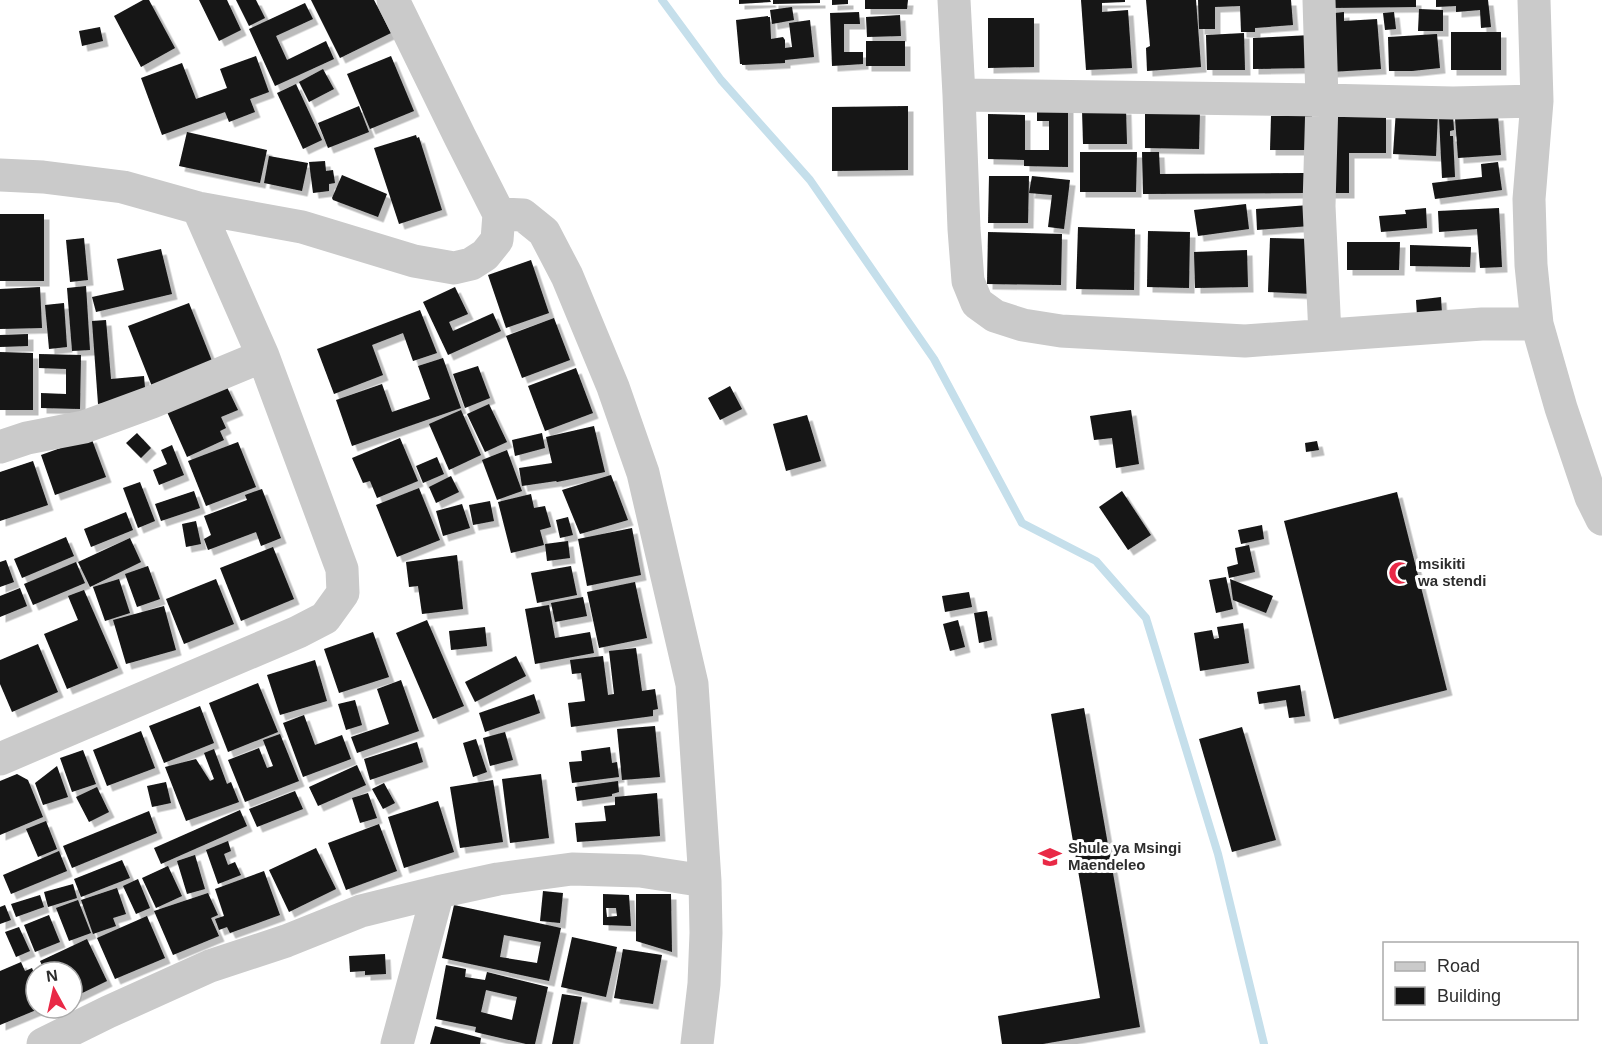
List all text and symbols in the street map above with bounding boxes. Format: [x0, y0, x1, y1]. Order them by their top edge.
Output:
place label: msikiti wa stendi [1417, 555, 1486, 589]
mosque icon: msikiti wa stendi [1387, 560, 1413, 586]
place label: Shule ya Msingi Maendeleo [1068, 839, 1181, 873]
school or university icon: Shule ya Msingi Maendeleo [1037, 844, 1063, 870]
legend [1383, 942, 1578, 1020]
text: Road [1437, 956, 1480, 976]
north arrow [24, 960, 84, 1020]
text: N [45, 966, 59, 985]
text: Building [1437, 986, 1501, 1006]

